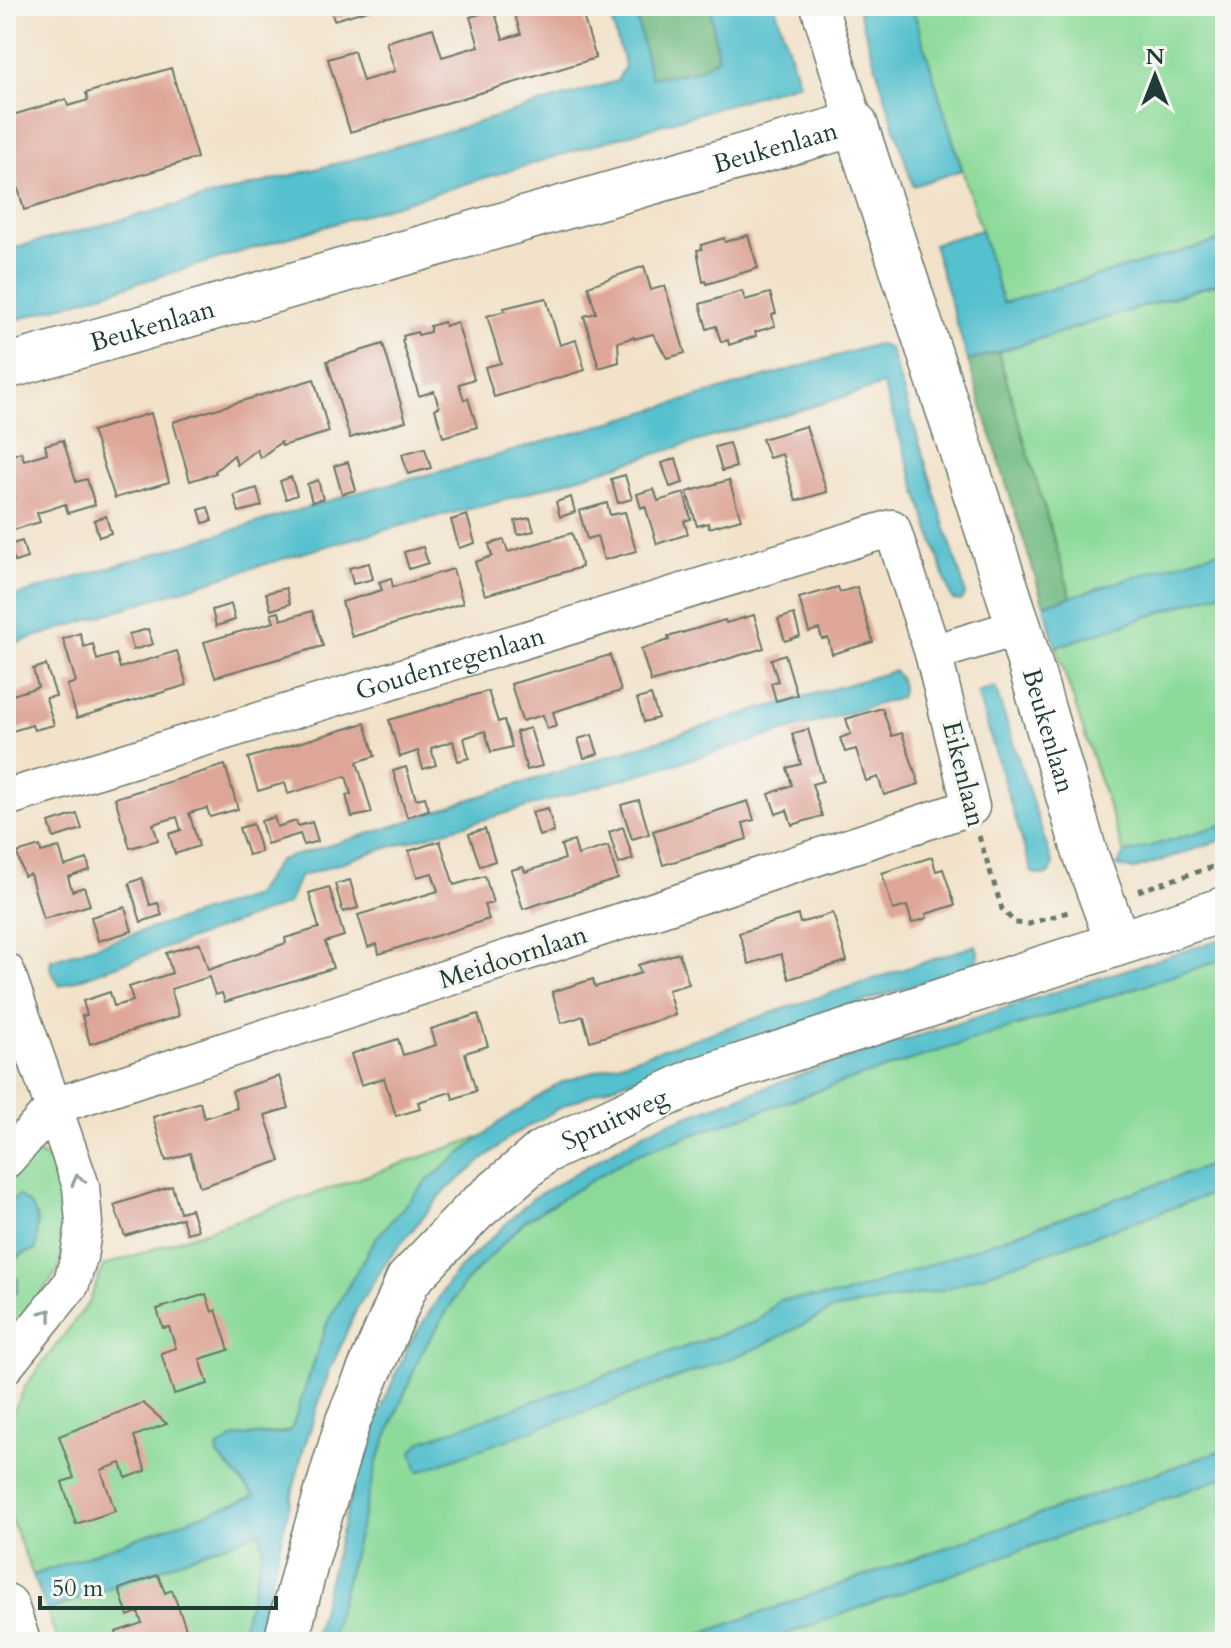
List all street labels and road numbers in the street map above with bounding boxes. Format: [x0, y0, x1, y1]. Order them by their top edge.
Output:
street label: Beukenlaan [709, 112, 842, 181]
street label: Beukenlaan [86, 291, 219, 360]
street label: Goudenregenlaan [351, 617, 549, 708]
street label: Beukenlaan [1014, 664, 1084, 797]
street label: Eikenlaan [934, 717, 994, 831]
street label: Meidoornlaan [435, 917, 592, 997]
street label: Spruitweg [556, 1079, 674, 1158]

